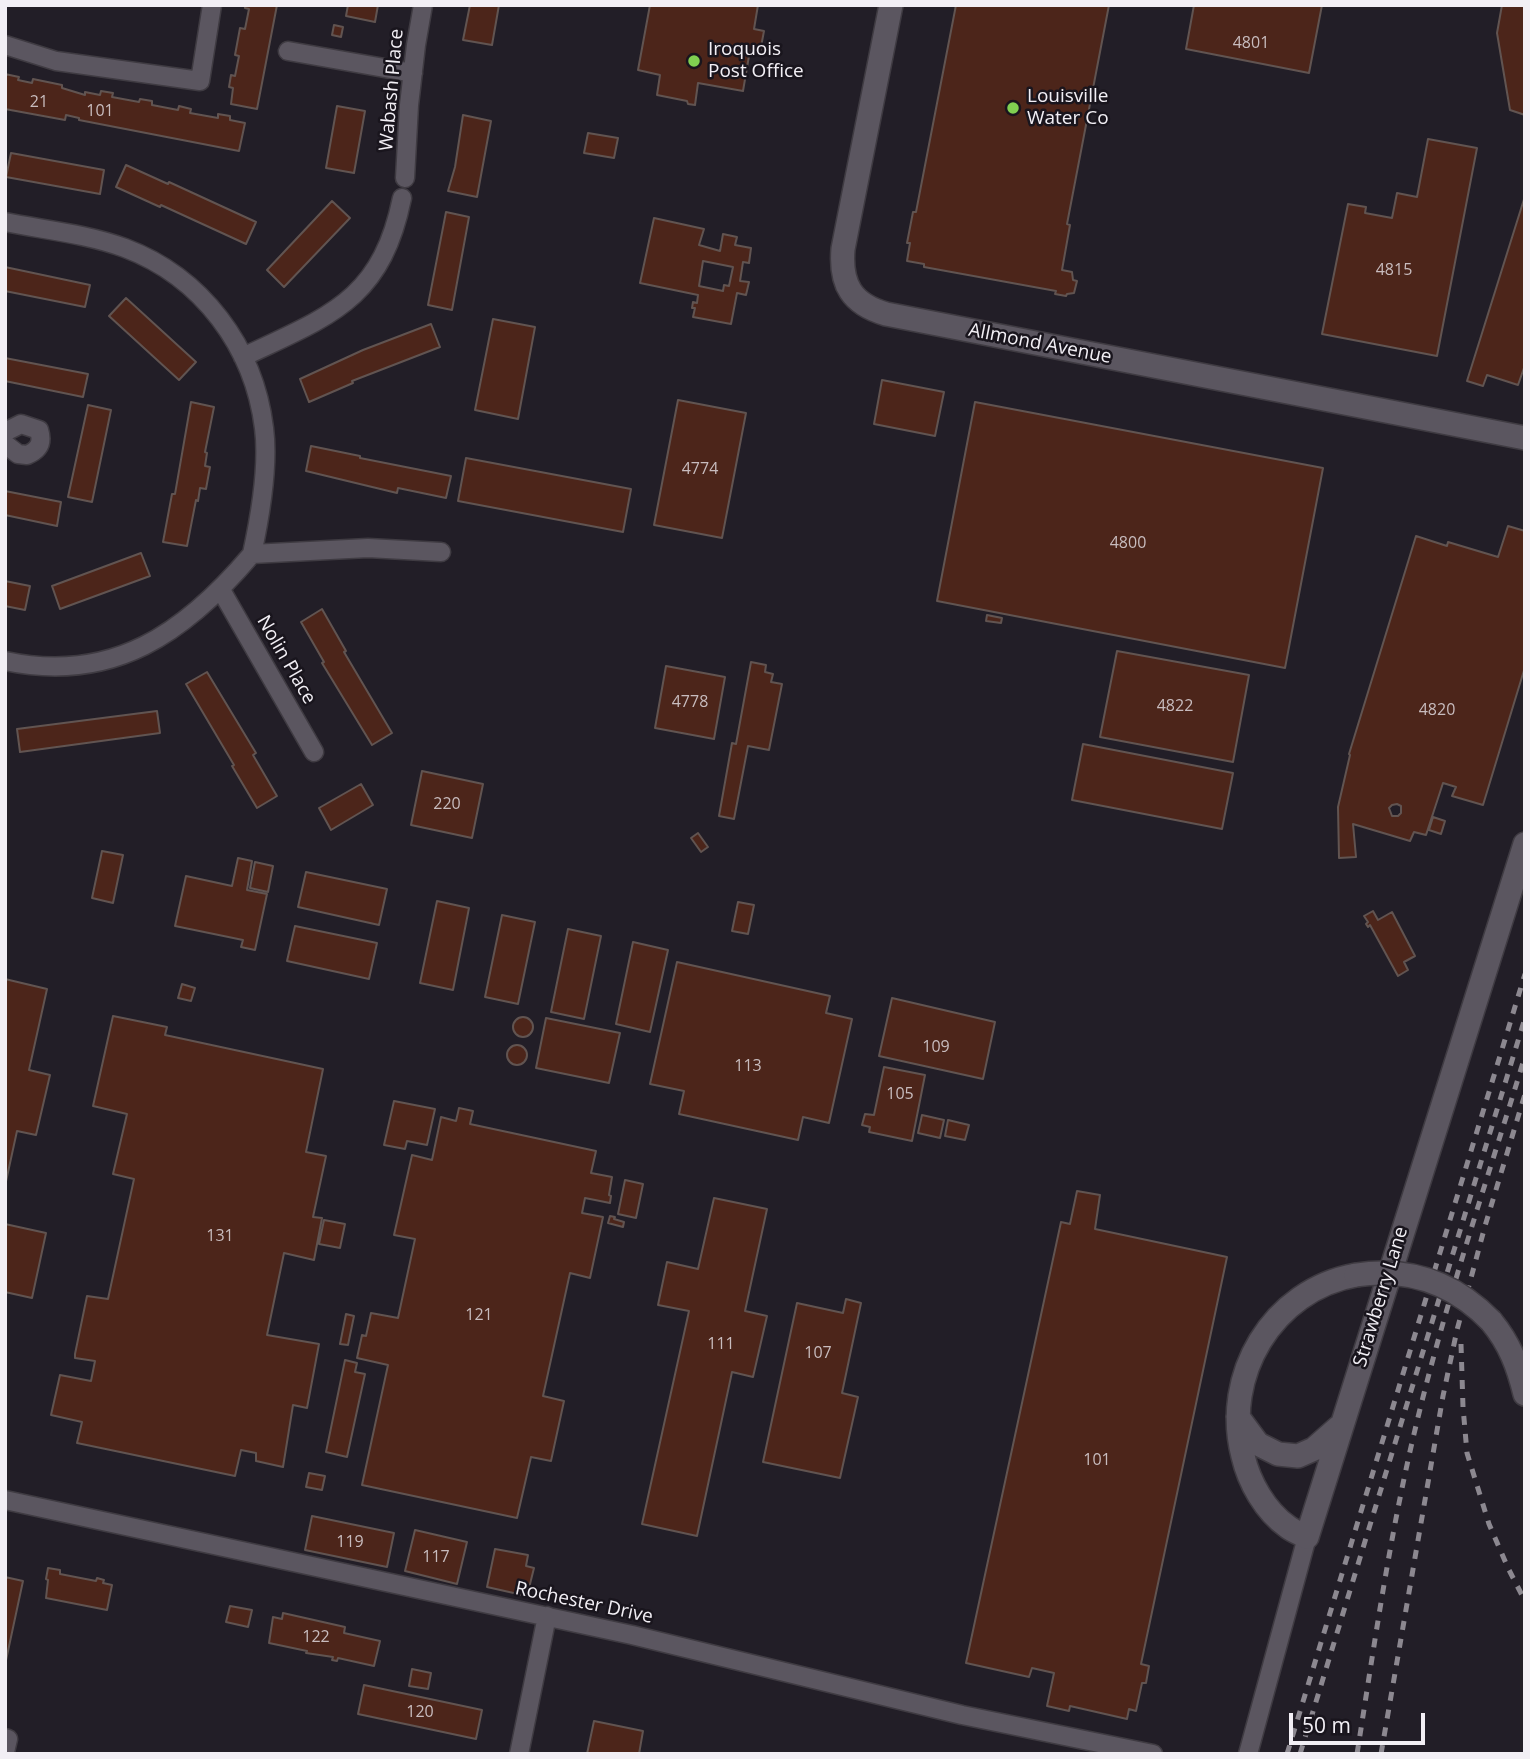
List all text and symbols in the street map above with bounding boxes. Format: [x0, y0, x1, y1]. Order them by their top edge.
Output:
street label: Wabash Place [375, 28, 409, 152]
house number: 4801 [1233, 33, 1269, 53]
place label: Iroquois Post Office [708, 39, 804, 83]
marker: Iroquois Post Office [686, 53, 702, 69]
place label: Louisville Water Co [1027, 86, 1109, 130]
house number: 21 [30, 92, 48, 112]
marker: Louisville Water Co [1005, 100, 1021, 116]
house number: 101 [86, 101, 114, 121]
house number: 4815 [1376, 260, 1412, 280]
street label: Allmond Avenue [967, 319, 1113, 369]
house number: 4774 [682, 459, 718, 479]
house number: 4800 [1110, 533, 1146, 553]
street label: Nolin Place [252, 612, 320, 708]
house number: 4778 [672, 692, 708, 712]
house number: 4822 [1157, 696, 1193, 716]
house number: 4820 [1419, 700, 1455, 720]
house number: 220 [433, 794, 461, 814]
house number: 109 [922, 1037, 950, 1057]
house number: 113 [734, 1056, 762, 1076]
house number: 105 [886, 1084, 914, 1104]
street label: Strawberry Lane [1349, 1224, 1413, 1370]
house number: 131 [206, 1226, 234, 1246]
house number: 121 [465, 1305, 493, 1325]
house number: 111 [707, 1334, 735, 1354]
house number: 107 [804, 1343, 832, 1363]
house number: 101 [1083, 1450, 1111, 1470]
house number: 119 [336, 1532, 364, 1552]
house number: 117 [422, 1547, 450, 1567]
street label: Rochester Drive [513, 1577, 655, 1629]
house number: 122 [302, 1627, 330, 1647]
scale bar [1292, 1700, 1428, 1744]
house number: 120 [406, 1702, 434, 1722]
text: 50 m [1302, 1711, 1351, 1739]

